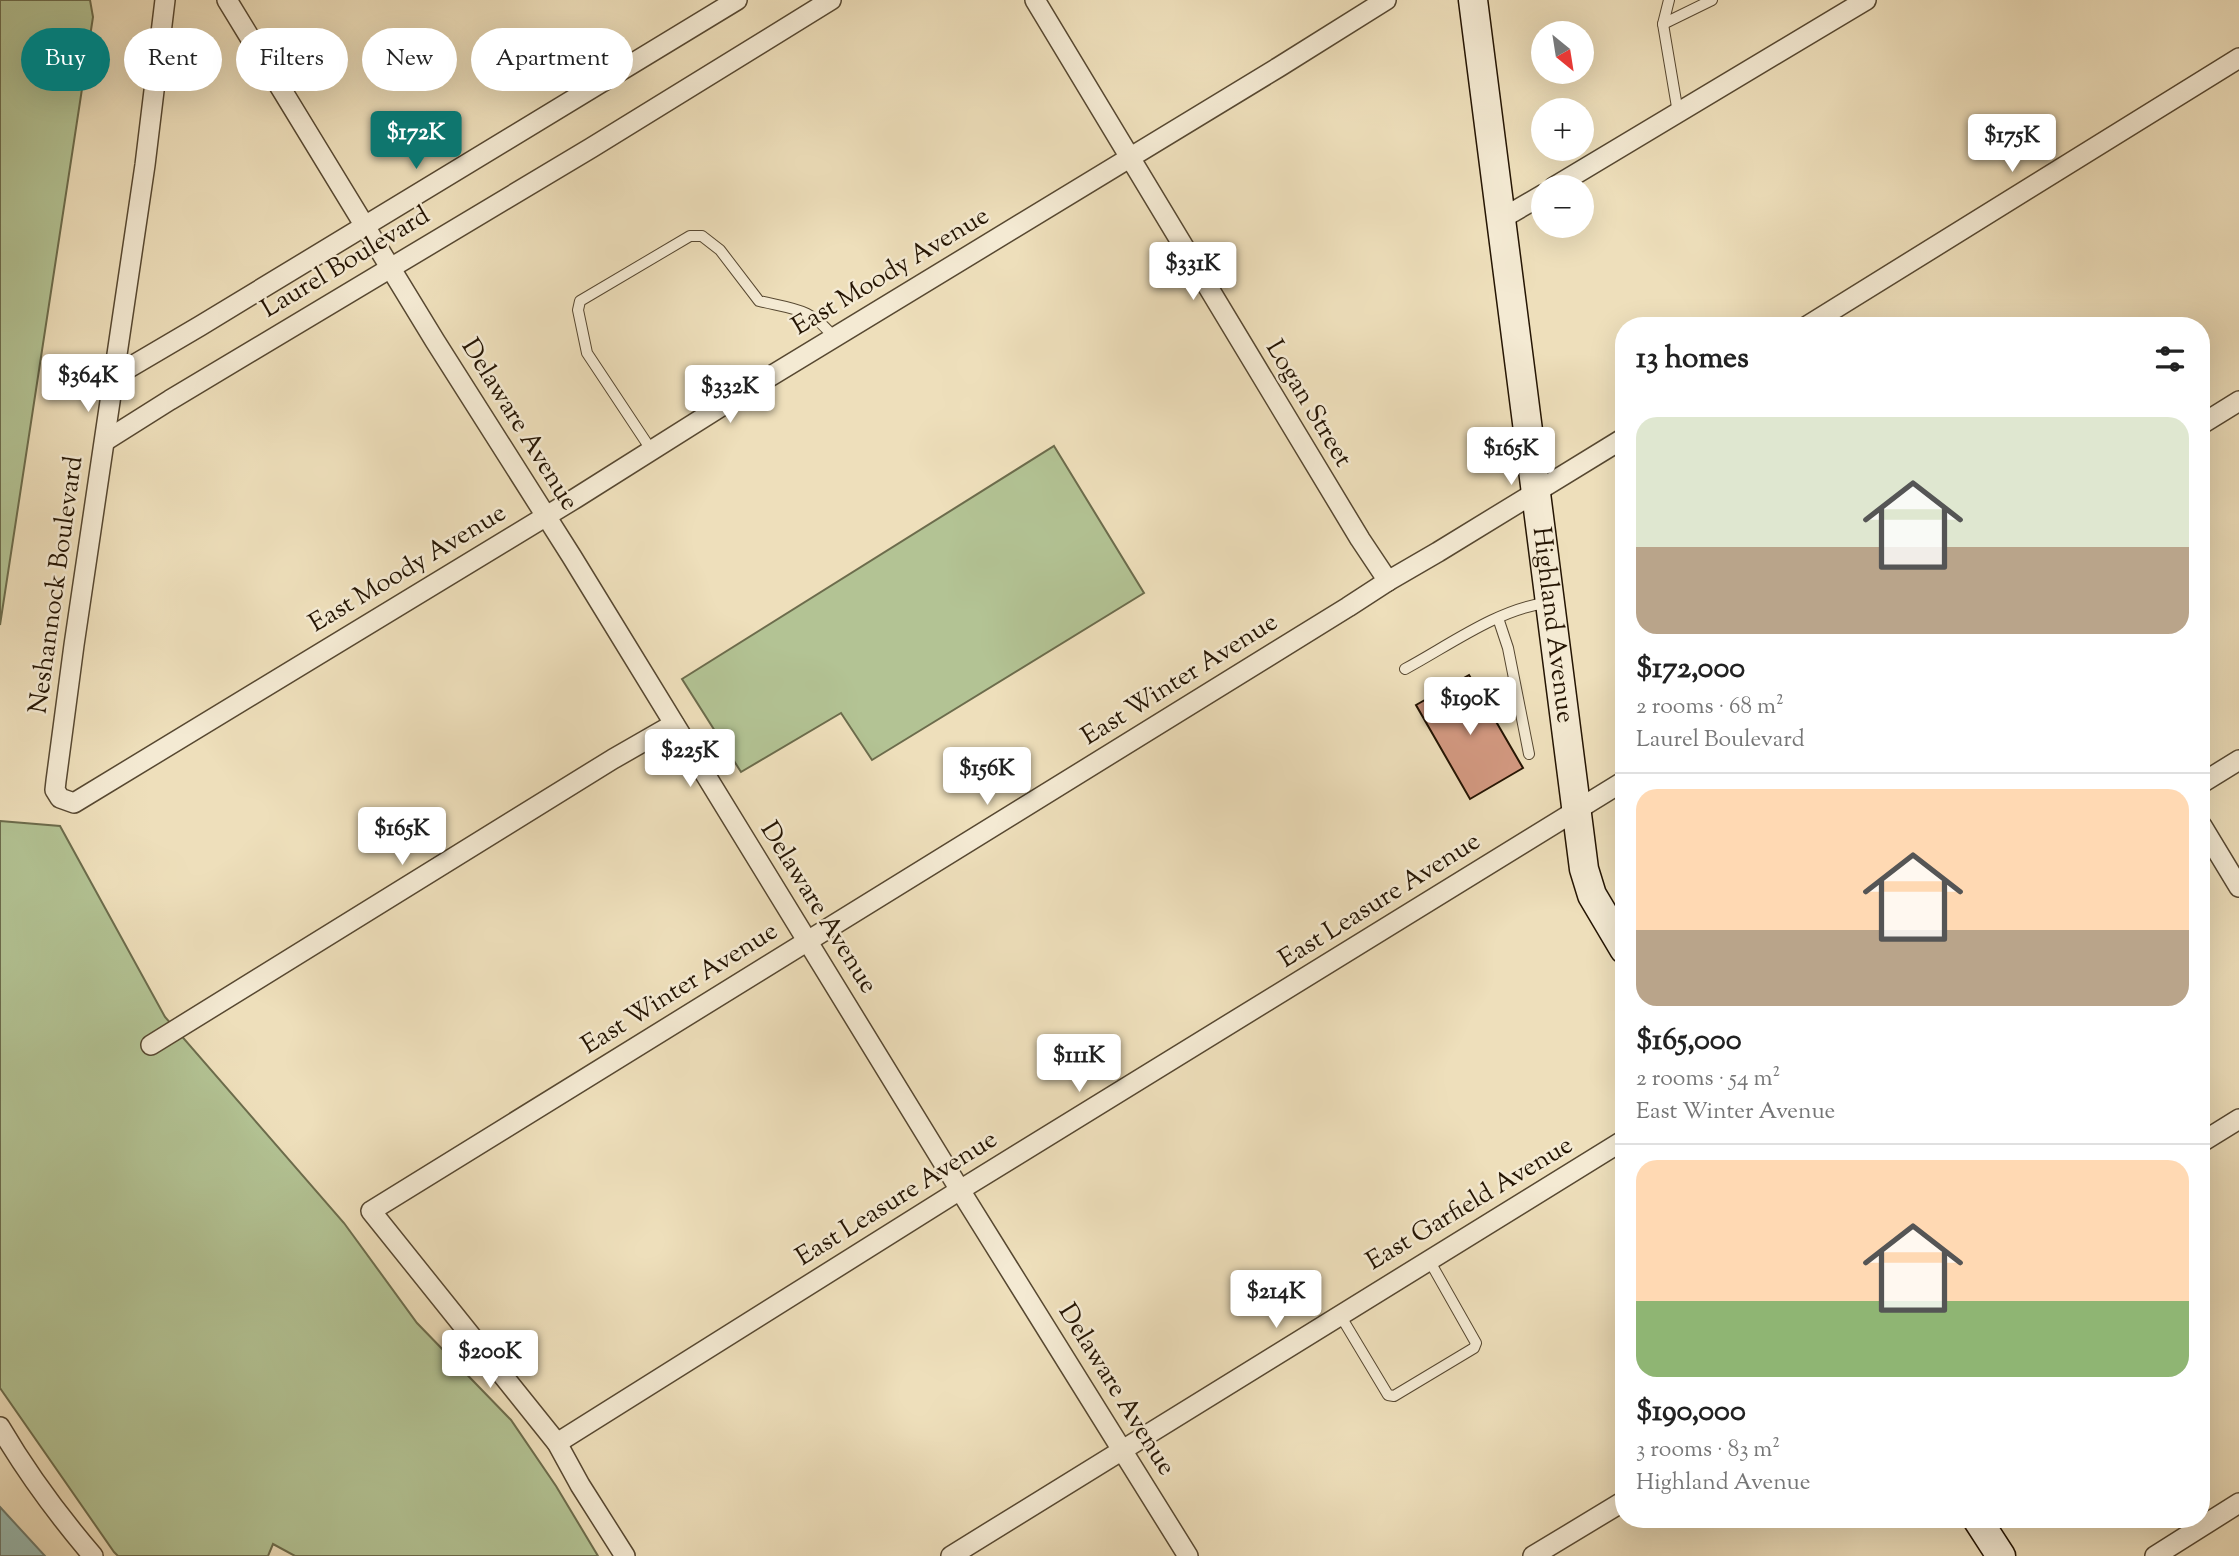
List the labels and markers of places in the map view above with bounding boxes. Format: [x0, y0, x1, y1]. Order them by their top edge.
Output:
pin: $172K [367, 111, 465, 171]
pin: $175K [1963, 114, 2061, 174]
pin: $331K [1144, 243, 1242, 302]
pin: $364K [39, 354, 137, 414]
pin: $332K [681, 366, 779, 425]
pin: $165K [1462, 428, 1560, 487]
pin: $190K [1421, 678, 1519, 737]
pin: $225K [641, 730, 739, 789]
pin: $156K [938, 748, 1036, 807]
pin: $165K [353, 808, 451, 867]
pin: $111K [1030, 1034, 1128, 1094]
pin: $214K [1227, 1270, 1325, 1330]
pin: $200K [441, 1330, 539, 1390]

